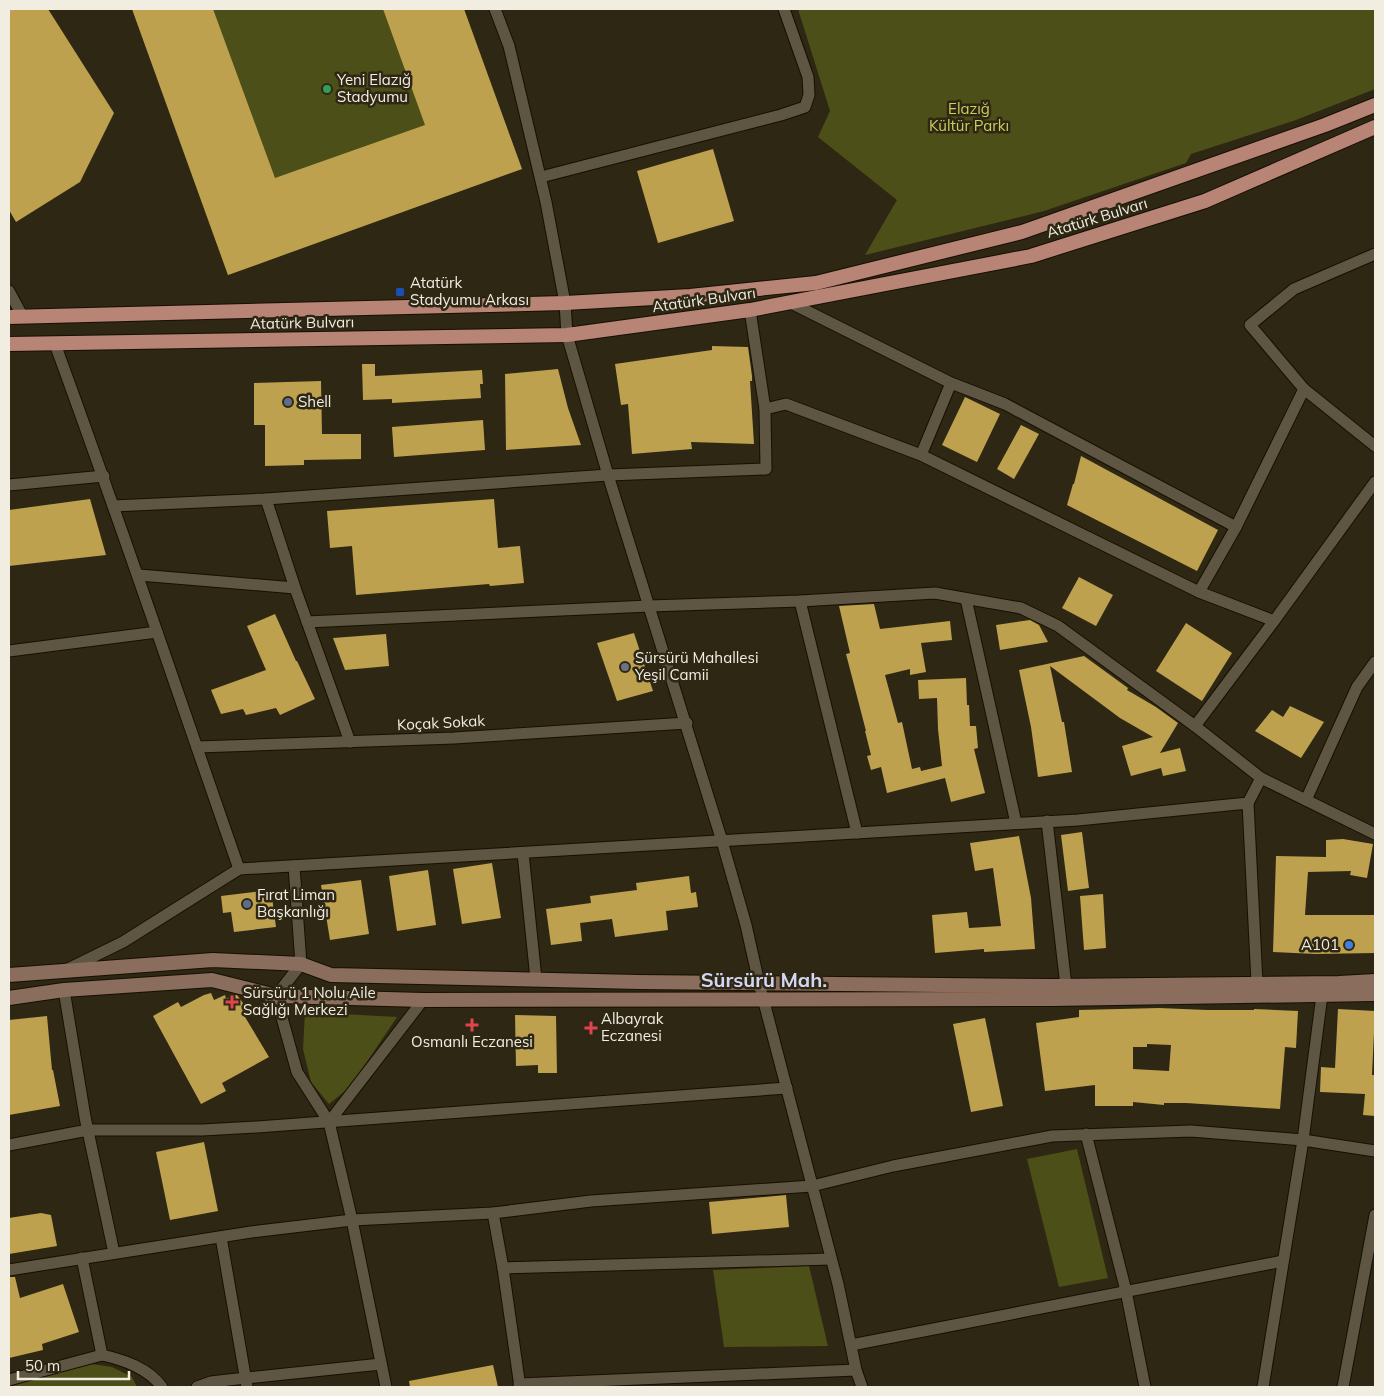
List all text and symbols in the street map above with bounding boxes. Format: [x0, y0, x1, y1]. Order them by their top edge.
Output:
place label: Yeni Elazığ Stadyumu [336, 70, 411, 106]
marker: Yeni Elazığ Stadyumu [321, 83, 333, 95]
park label: Elazığ Kültür Parkı [929, 99, 1009, 135]
street label: Atatürk Bulvarı [1044, 193, 1150, 242]
place label: Atatürk Stadyumu Arkası [410, 273, 529, 309]
street label: Atatürk Bulvarı [651, 283, 757, 316]
marker: Atatürk Stadyumu Arkası [394, 286, 406, 298]
street label: Atatürk Bulvarı [250, 312, 354, 333]
place label: Shell [298, 392, 331, 411]
marker: Shell [282, 396, 294, 408]
place label: Sürsürü Mahallesi Yeşil Camii [634, 648, 758, 684]
marker: Sürsürü Mahallesi Yeşil Camii [619, 661, 631, 673]
street label: Koçak Sokak [396, 711, 486, 734]
place label: Fırat Liman Başkanlığı [257, 885, 335, 921]
marker: Fırat Liman Başkanlığı [241, 898, 253, 910]
place label: A101 [1301, 935, 1339, 954]
marker: A101 [1343, 939, 1355, 951]
district label: Sürsürü Mah. [701, 967, 827, 992]
place label: Sürsürü 1 Nolu Aile Sağlığı Merkezi [243, 983, 376, 1019]
marker: Sürsürü 1 Nolu Aile Sağlığı Merkezi [225, 995, 239, 1009]
place label: Albayrak Eczanesi [601, 1009, 664, 1045]
marker: Osmanlı Eczanesi [466, 1019, 478, 1031]
marker: Albayrak Eczanesi [585, 1022, 597, 1034]
place label: Osmanlı Eczanesi [411, 1032, 533, 1051]
scale bar [18, 1348, 129, 1380]
text: 50 m [25, 1356, 60, 1375]

